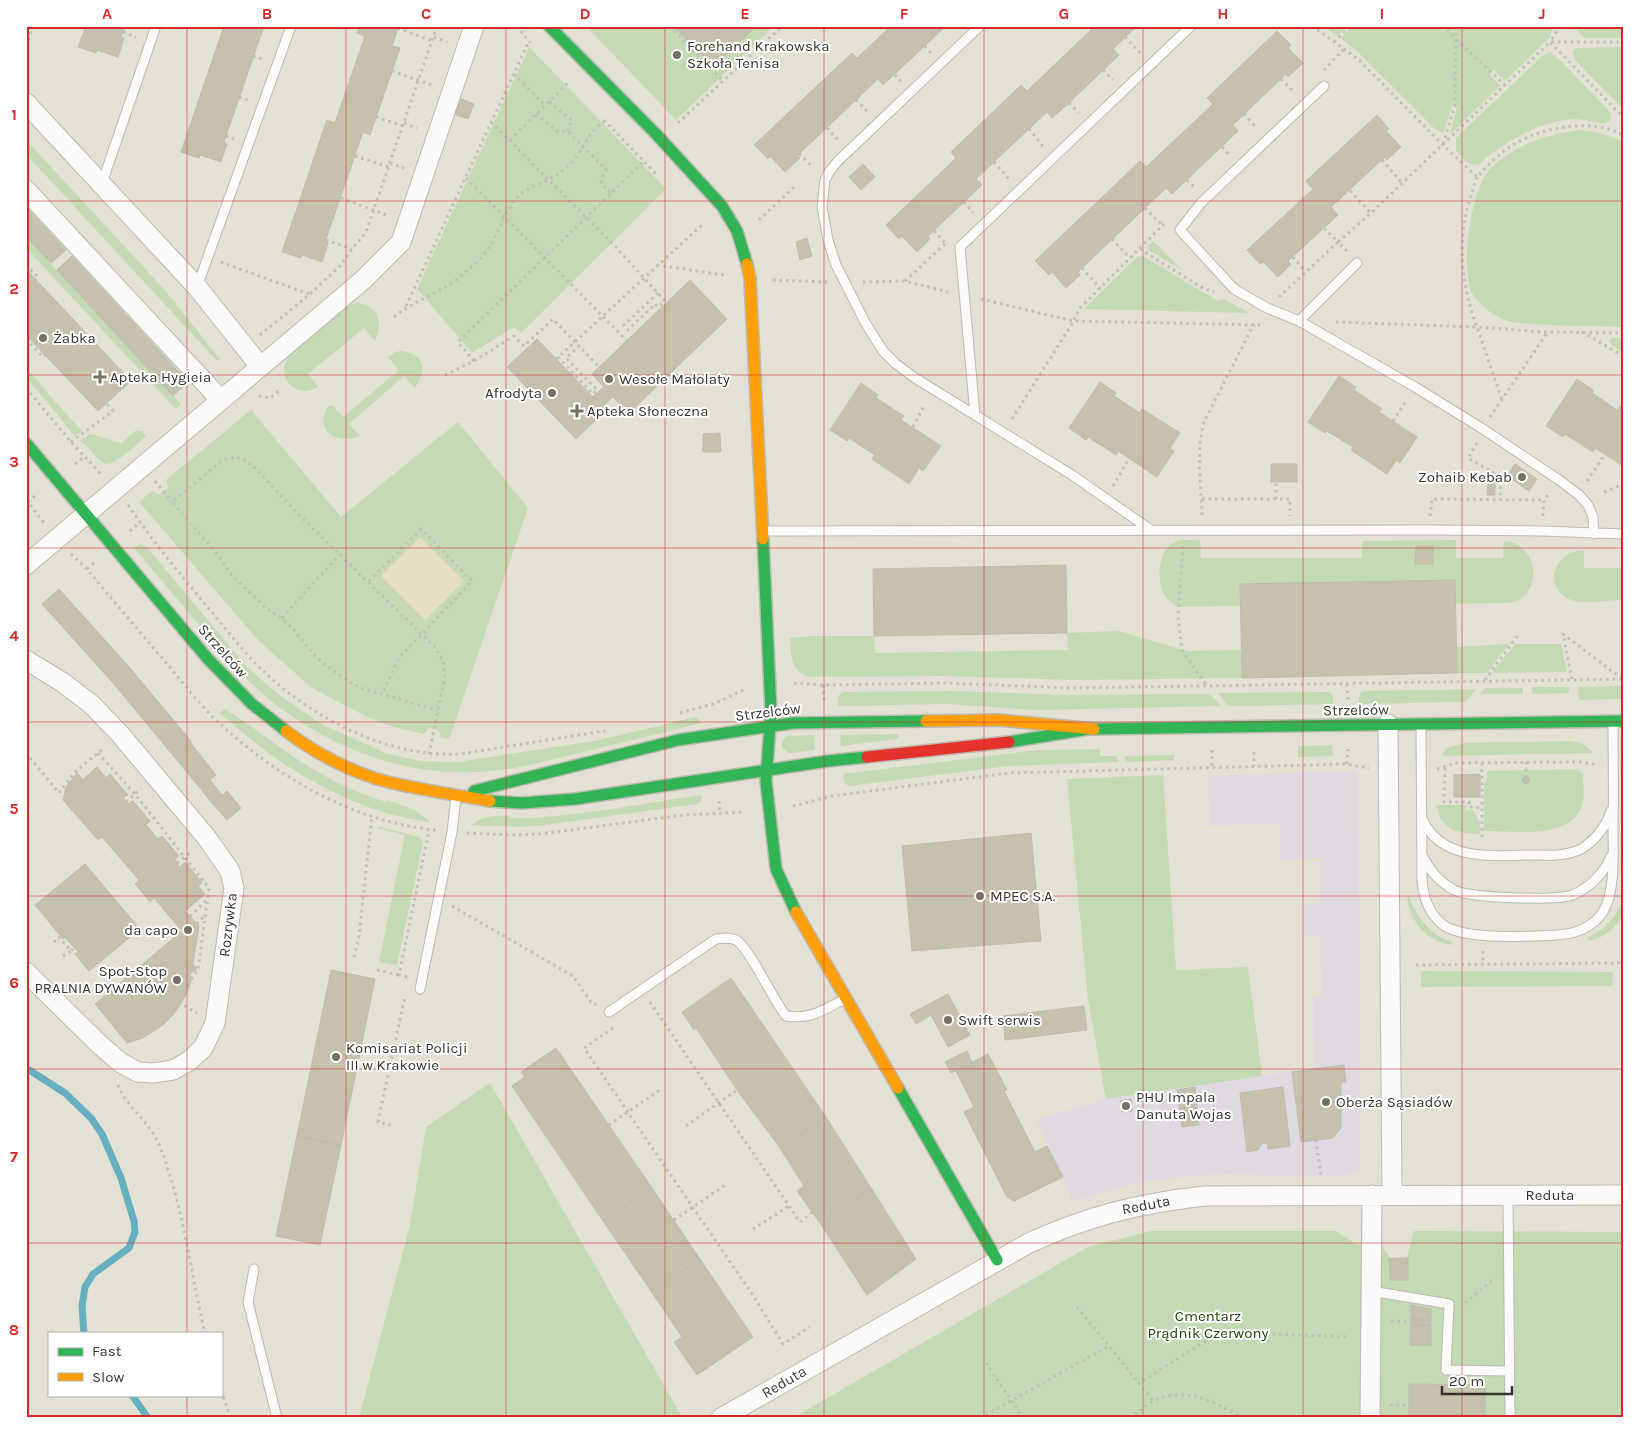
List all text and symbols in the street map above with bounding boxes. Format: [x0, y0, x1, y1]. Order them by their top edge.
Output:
text: A [102, 4, 112, 23]
text: B [262, 4, 272, 23]
text: C [421, 4, 431, 23]
text: D [580, 4, 591, 23]
text: E [740, 4, 750, 23]
text: F [900, 4, 909, 23]
text: G [1059, 4, 1069, 23]
text: H [1217, 4, 1229, 23]
text: I [1380, 4, 1384, 23]
text: J [1538, 4, 1546, 23]
place label: Forehand Krakowska Szkoła Tenisa [687, 37, 829, 72]
marker: Forehand Krakowska Szkoła Tenisa [671, 49, 683, 61]
text: 1 [11, 105, 17, 124]
text: 2 [9, 279, 19, 298]
place label: Żabka [53, 329, 96, 347]
marker: Żabka [37, 332, 49, 344]
place label: Apteka Hygieia [110, 368, 211, 386]
place label: Wesołe Małolaty [619, 370, 730, 388]
marker: Apteka Hygieia [94, 371, 106, 383]
marker: Wesołe Małolaty [603, 373, 615, 385]
place label: Afrodyta [485, 384, 542, 402]
marker: Afrodyta [546, 387, 558, 399]
place label: Apteka Słoneczna [587, 402, 708, 420]
marker: Apteka Słoneczna [571, 405, 583, 417]
text: 3 [9, 452, 19, 471]
place label: Zohaib Kebab [1418, 468, 1512, 486]
marker: Zohaib Kebab [1516, 471, 1528, 483]
street label: Strzelców [194, 620, 252, 682]
text: 4 [9, 626, 19, 645]
street label: Strzelców [734, 699, 802, 725]
street label: Strzelców [1323, 700, 1389, 720]
text: 5 [9, 799, 19, 818]
place label: MPEC S.A. [990, 887, 1056, 905]
marker: MPEC S.A. [974, 890, 986, 902]
street label: Rozrywka [215, 892, 241, 958]
place label: da capo [124, 921, 178, 939]
marker: da capo [182, 924, 194, 936]
place label: Spot-Stop PRALNIA DYWANÓW [35, 962, 168, 997]
text: 6 [9, 973, 19, 992]
marker: Spot-Stop PRALNIA DYWANÓW [171, 974, 183, 986]
place label: Swift serwis [958, 1011, 1041, 1029]
marker: Swift serwis [942, 1014, 954, 1026]
place label: Komisariat Policji III w Krakowie [346, 1039, 467, 1074]
marker: Komisariat Policji III w Krakowie [330, 1051, 342, 1063]
place label: PHU Impala Danuta Wojas [1136, 1088, 1232, 1123]
place label: Oberża Sąsiadów [1336, 1093, 1453, 1111]
marker: Oberża Sąsiadów [1320, 1096, 1332, 1108]
marker: PHU Impala Danuta Wojas [1120, 1100, 1132, 1112]
text: 7 [10, 1147, 18, 1166]
street label: Reduta [1526, 1186, 1574, 1204]
street label: Reduta [1120, 1192, 1172, 1218]
park label: Cmentarz Prądnik Czerwony [1148, 1307, 1268, 1342]
text: 8 [9, 1320, 19, 1339]
legend [48, 1332, 222, 1396]
text: Fast [92, 1342, 122, 1360]
street label: Reduta [758, 1362, 810, 1402]
scale bar [1442, 1364, 1512, 1396]
text: Slow [92, 1368, 124, 1386]
text: 20 m [1449, 1372, 1484, 1390]

